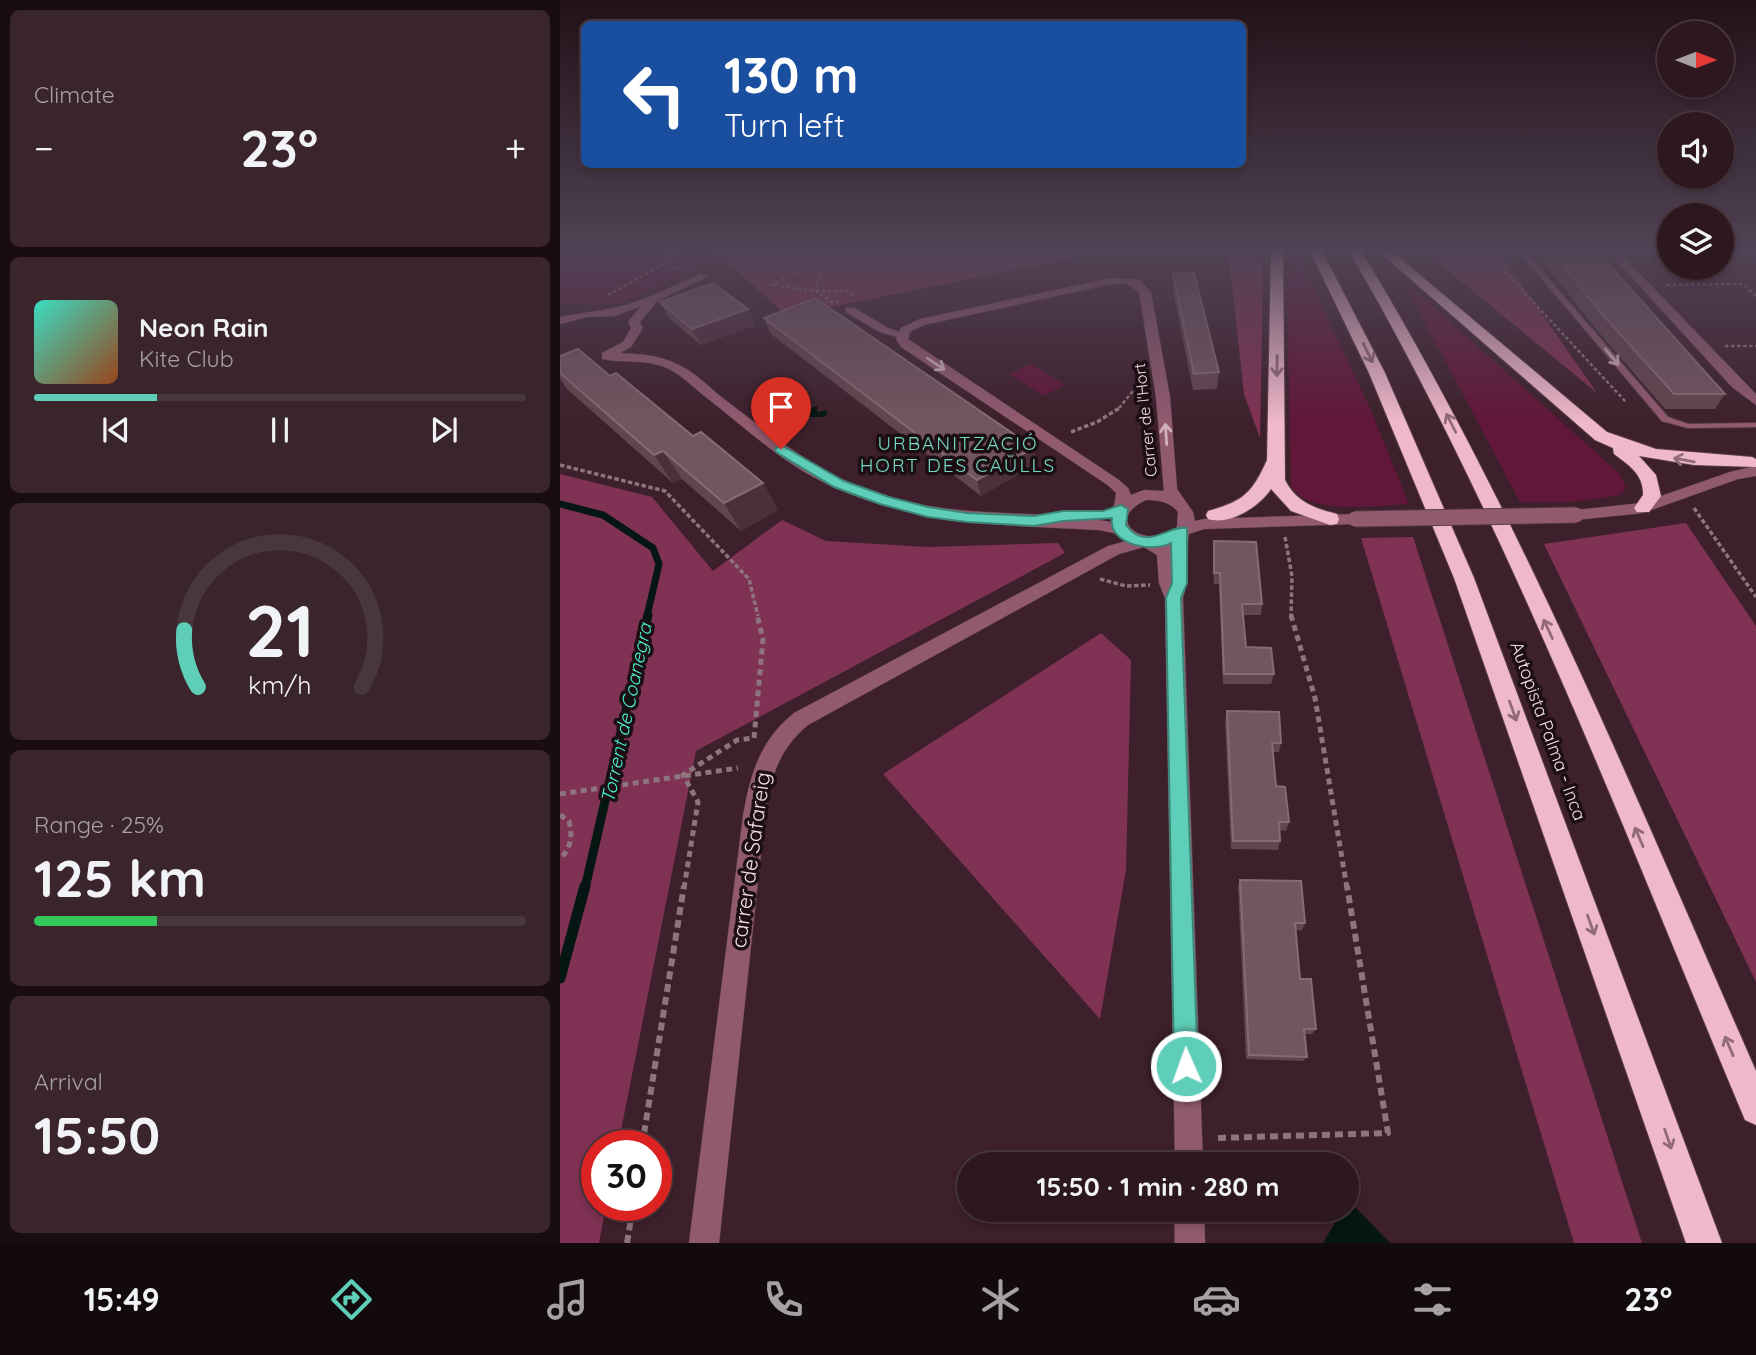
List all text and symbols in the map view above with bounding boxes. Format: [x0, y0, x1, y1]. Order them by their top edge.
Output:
north arrow [1657, 21, 1734, 98]
map controls [1657, 21, 1734, 280]
text: 130 m [724, 44, 858, 105]
icon: left [609, 49, 700, 140]
text: Climate [34, 80, 115, 109]
text: Turn left [724, 105, 845, 145]
button: sound [1657, 112, 1734, 189]
text: 23° [240, 115, 318, 180]
text: − [34, 124, 54, 172]
text: + [505, 124, 526, 172]
button: layers [1657, 203, 1734, 280]
text: Neon Rain [139, 311, 268, 344]
one-way arrow [1361, 342, 1375, 363]
text: Kite Club [139, 344, 234, 373]
one-way arrow [1604, 347, 1619, 365]
one-way arrow [1270, 354, 1284, 377]
one-way arrow [926, 357, 945, 371]
street label: Carrer de l'Hort [1129, 362, 1161, 478]
pin [751, 377, 811, 449]
icon: arrive [762, 388, 800, 426]
icon: previous [97, 411, 135, 449]
icon: pause [261, 411, 299, 449]
icon: next [425, 411, 463, 449]
one-way arrow [1444, 413, 1458, 434]
one-way arrow [1159, 423, 1172, 446]
district label: URBANITZACIÓ HORT DES CAÜLLS [860, 431, 1056, 477]
one-way arrow [1673, 453, 1696, 466]
text: 21 [245, 585, 315, 676]
water label: Torrent de Coanegra [595, 619, 657, 805]
one-way arrow [1541, 619, 1554, 640]
street label: Autopista Palma - Inca [1505, 638, 1592, 823]
text: km/h [248, 669, 312, 700]
one-way arrow [1508, 700, 1520, 722]
street label: carrer de Safareig [725, 770, 775, 949]
text: Range · 25% [34, 810, 164, 839]
one-way arrow [1632, 827, 1645, 848]
text: 125 km [34, 845, 206, 910]
one-way arrow [1585, 914, 1598, 936]
position arrow [1149, 1029, 1223, 1103]
one-way arrow [1722, 1036, 1735, 1057]
text: Arrival [34, 1067, 103, 1096]
text: 15:50 [34, 1102, 160, 1167]
one-way arrow [1663, 1128, 1675, 1150]
speed limit sign: 30 [581, 1130, 672, 1221]
text: 15:50 · 1 min · 280 m [1036, 1170, 1280, 1203]
icon: directions [327, 1275, 376, 1324]
icon: music [543, 1275, 592, 1324]
icon: phone [759, 1275, 808, 1324]
icon: climate [976, 1275, 1025, 1324]
icon: car [1192, 1275, 1241, 1324]
icon: filters [1408, 1275, 1457, 1324]
text: 15:49 [84, 1279, 160, 1319]
text: 23° [1624, 1279, 1672, 1319]

